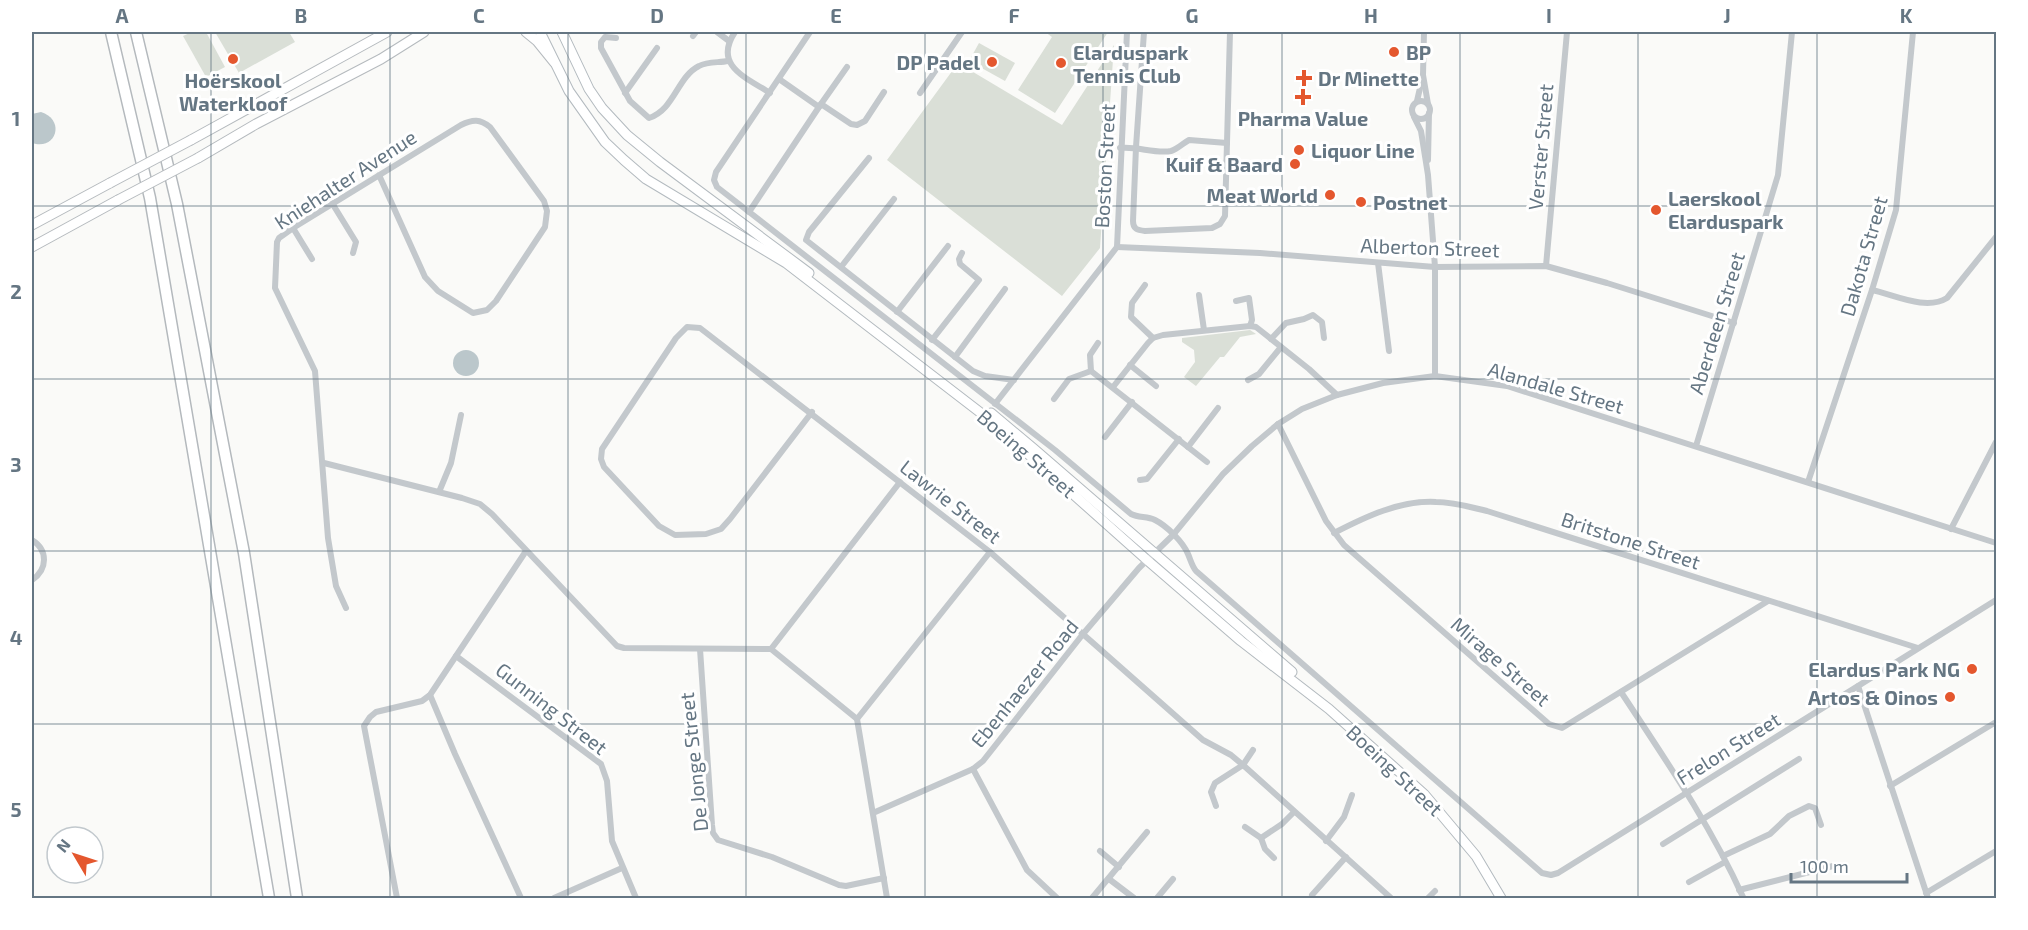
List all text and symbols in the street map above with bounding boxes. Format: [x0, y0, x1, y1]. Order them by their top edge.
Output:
text: A [115, 3, 129, 27]
text: B [295, 3, 307, 27]
text: C [473, 3, 485, 27]
text: D [650, 3, 664, 27]
text: E [830, 3, 842, 27]
text: F [1008, 3, 1020, 27]
text: G [1186, 3, 1198, 27]
text: H [1364, 3, 1378, 27]
text: I [1546, 3, 1552, 27]
text: J [1723, 3, 1731, 27]
text: K [1900, 3, 1913, 27]
place label: Elarduspark Tennis Club [1073, 40, 1189, 87]
place label: BP [1406, 40, 1431, 64]
marker: BP [1387, 45, 1401, 59]
place label: DP Padel [897, 50, 980, 74]
marker: Hoërskool Waterkloof [226, 52, 240, 66]
marker: DP Padel [985, 55, 999, 69]
marker: Elarduspark Tennis Club [1054, 56, 1068, 70]
place label: Dr Minette [1318, 66, 1419, 90]
place label: Hoërskool Waterkloof [179, 68, 288, 115]
marker: Dr Minette [1295, 69, 1313, 87]
street label: Verster Street [1523, 83, 1557, 211]
marker: Pharma Value [1296, 90, 1310, 104]
street label: Boston Street [1089, 103, 1119, 229]
text: 1 [12, 106, 20, 130]
place label: Pharma Value [1238, 106, 1368, 130]
street label: Kniehalter Avenue [269, 124, 421, 234]
place label: Liquor Line [1311, 138, 1415, 162]
marker: Liquor Line [1292, 143, 1306, 157]
place label: Kuif & Baard [1165, 152, 1283, 176]
marker: Kuif & Baard [1288, 157, 1302, 171]
place label: Meat World [1207, 183, 1318, 207]
place label: Laerskool Elarduspark [1668, 186, 1784, 233]
marker: Meat World [1323, 188, 1337, 202]
place label: Postnet [1373, 190, 1447, 214]
street label: Dakota Street [1834, 193, 1892, 319]
marker: Postnet [1354, 195, 1368, 209]
marker: Laerskool Elarduspark [1649, 203, 1663, 217]
street label: Alberton Street [1360, 233, 1500, 261]
street label: Aberdeen Street [1683, 249, 1749, 397]
text: 2 [10, 279, 22, 303]
street label: Alandale Street [1485, 356, 1627, 418]
street label: Boeing Street [973, 404, 1081, 502]
text: 3 [10, 452, 22, 476]
street label: Lawrie Street [896, 454, 1007, 548]
street label: Britstone Street [1559, 506, 1704, 574]
street label: Mirage Street [1447, 611, 1556, 711]
street label: Ebenhaezer Road [965, 614, 1083, 752]
text: 4 [10, 625, 23, 649]
street label: Gunning Street [491, 657, 613, 759]
place label: Elardus Park NG [1808, 657, 1960, 681]
marker: Elardus Park NG [1965, 662, 1979, 676]
place label: Artos & Oinos [1808, 685, 1938, 709]
marker: Artos & Oinos [1943, 690, 1957, 704]
street label: De Jonge Street [674, 691, 712, 833]
street label: Frelon Street [1672, 706, 1785, 789]
street label: Boeing Street [1342, 720, 1448, 821]
text: 5 [10, 797, 22, 821]
north arrow [45, 825, 105, 885]
text: N [52, 835, 74, 856]
scale bar [1791, 846, 1906, 884]
text: 100 m [1800, 855, 1849, 877]

